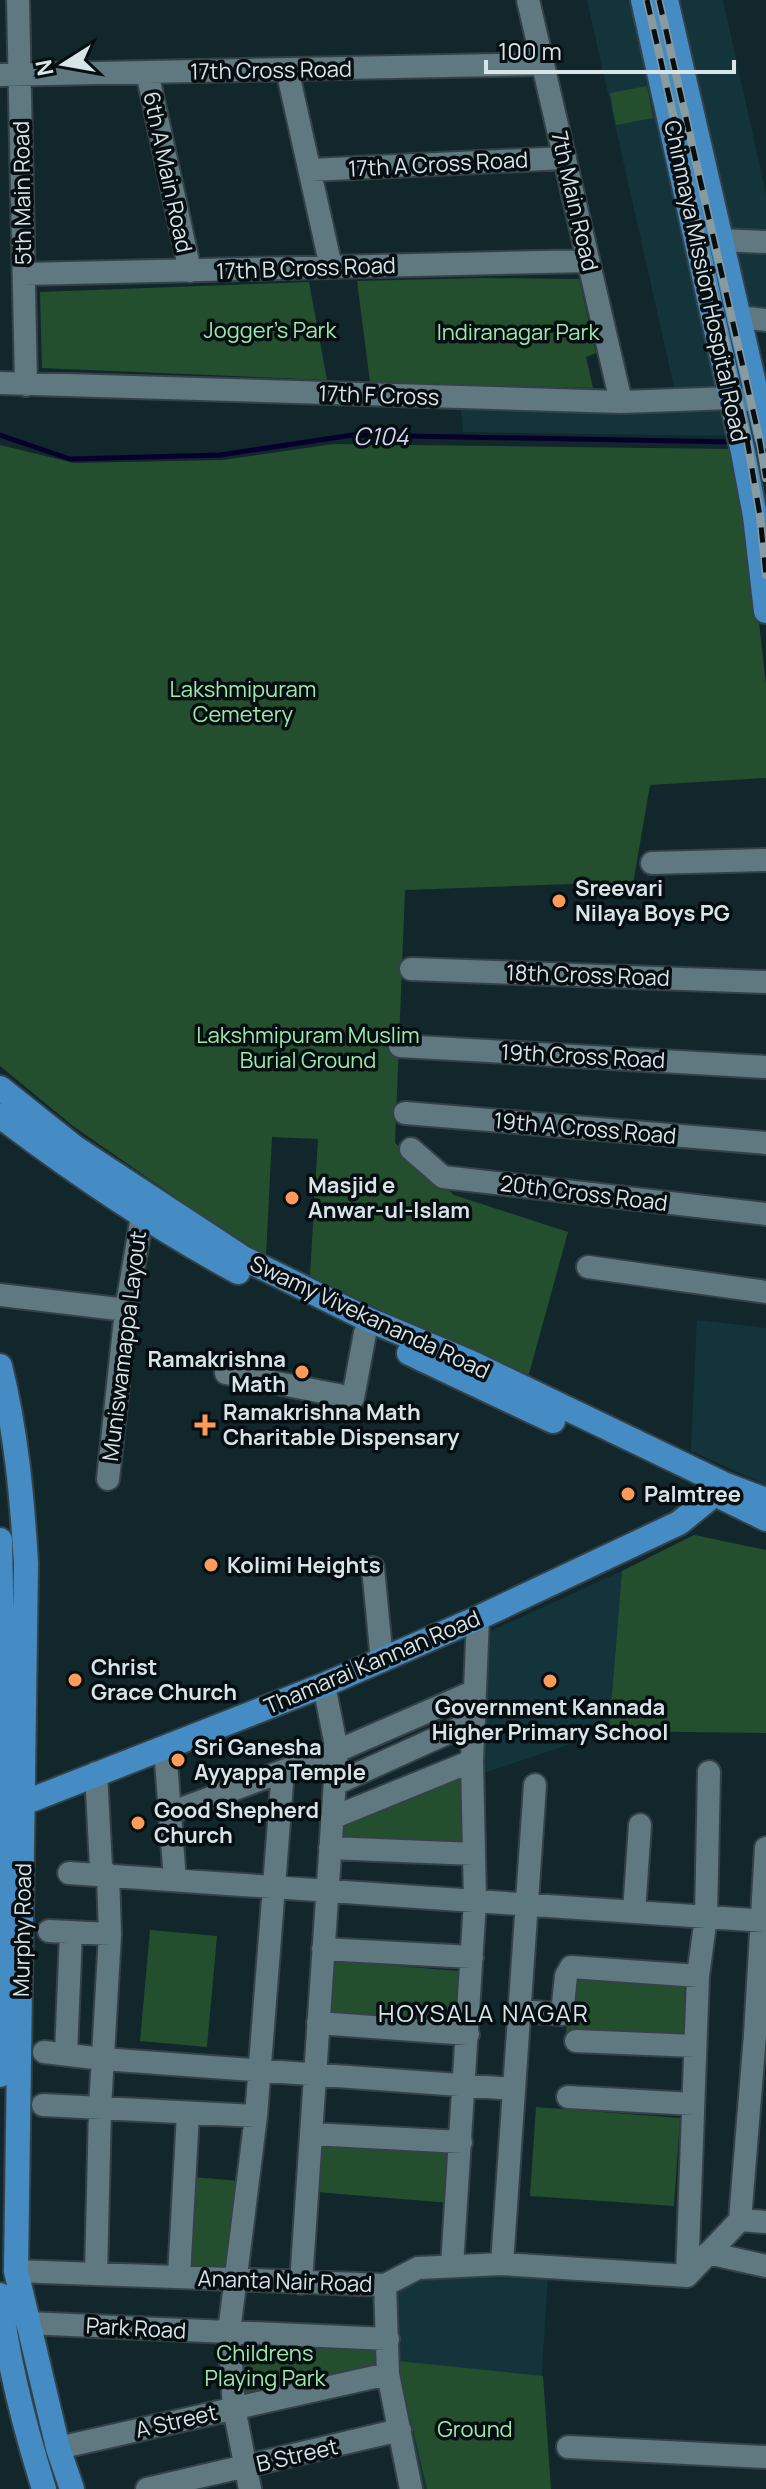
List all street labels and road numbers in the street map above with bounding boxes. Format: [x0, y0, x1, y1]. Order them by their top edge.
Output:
street label: 17th Cross Road [190, 54, 352, 86]
street label: 6th A Main Road [136, 89, 200, 255]
street label: Chinmaya Mission Hospital Road [657, 118, 755, 444]
street label: 5th Main Road [6, 121, 38, 265]
street label: 7th Main Road [544, 128, 606, 274]
street label: 17th A Cross Road [347, 144, 529, 184]
street label: 17th B Cross Road [216, 250, 396, 286]
street label: 17th F Cross [318, 378, 440, 412]
street label: 18th Cross Road [506, 957, 670, 993]
street label: 19th Cross Road [500, 1037, 666, 1075]
street label: 19th A Cross Road [493, 1105, 677, 1151]
street label: 20th Cross Road [499, 1168, 669, 1218]
street label: Muniswamappa Layout [95, 1229, 153, 1463]
street label: Swamy Vivekananda Road [245, 1248, 495, 1386]
street label: Thamarai Kannan Road [259, 1603, 485, 1721]
street label: Murphy Road [6, 1863, 38, 1997]
street label: Ananta Nair Road [197, 2263, 373, 2299]
street label: Park Road [85, 2310, 187, 2346]
street label: A Street [132, 2397, 220, 2445]
street label: B Street [253, 2431, 341, 2479]

